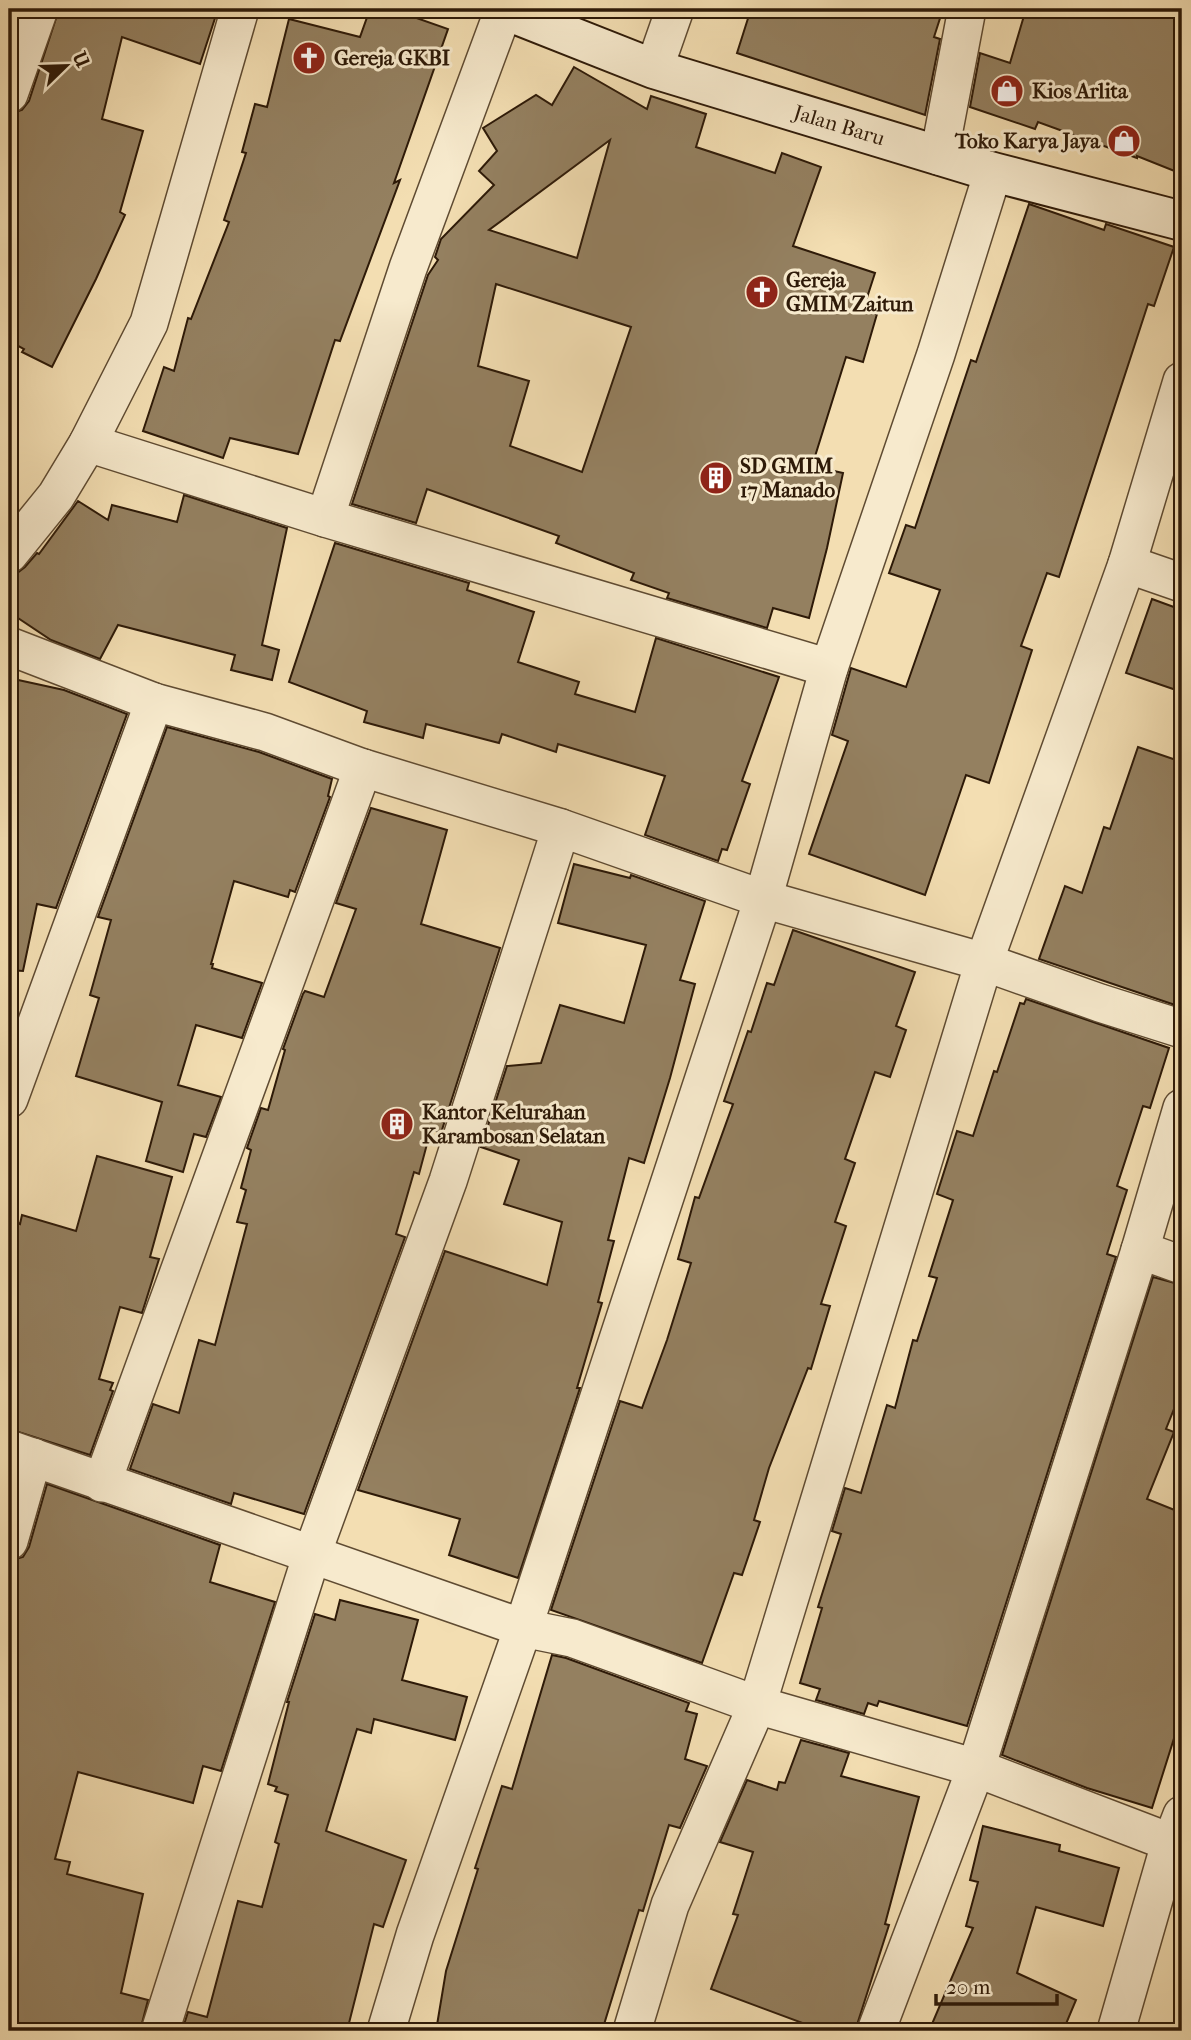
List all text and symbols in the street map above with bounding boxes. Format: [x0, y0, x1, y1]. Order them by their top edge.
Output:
north arrow [32, 32, 102, 102]
church icon: Gereja GKBI [290, 39, 328, 77]
place label: Gereja GKBI [334, 46, 451, 70]
text: U [67, 48, 94, 71]
shop icon: Kios Arlita [988, 72, 1026, 110]
place label: Kios Arlita [1032, 79, 1129, 103]
street label: Jalan Baru [789, 100, 888, 150]
shop icon: Toko Karya Jaya [1105, 122, 1143, 160]
place label: Toko Karya Jaya [954, 129, 1101, 153]
place label: Gereja GMIM Zaitun [786, 268, 914, 316]
church icon: Gereja GMIM Zaitun [743, 273, 781, 311]
place label: SD GMIM 17 Manado [740, 454, 835, 502]
building icon: SD GMIM 17 Manado [697, 459, 735, 497]
place label: Kantor Kelurahan Karambosan Selatan [422, 1100, 606, 1148]
building icon: Kantor Kelurahan Karambosan Selatan [378, 1105, 416, 1143]
scale bar [936, 1963, 1056, 2007]
text: 20 m [946, 1975, 991, 1999]

